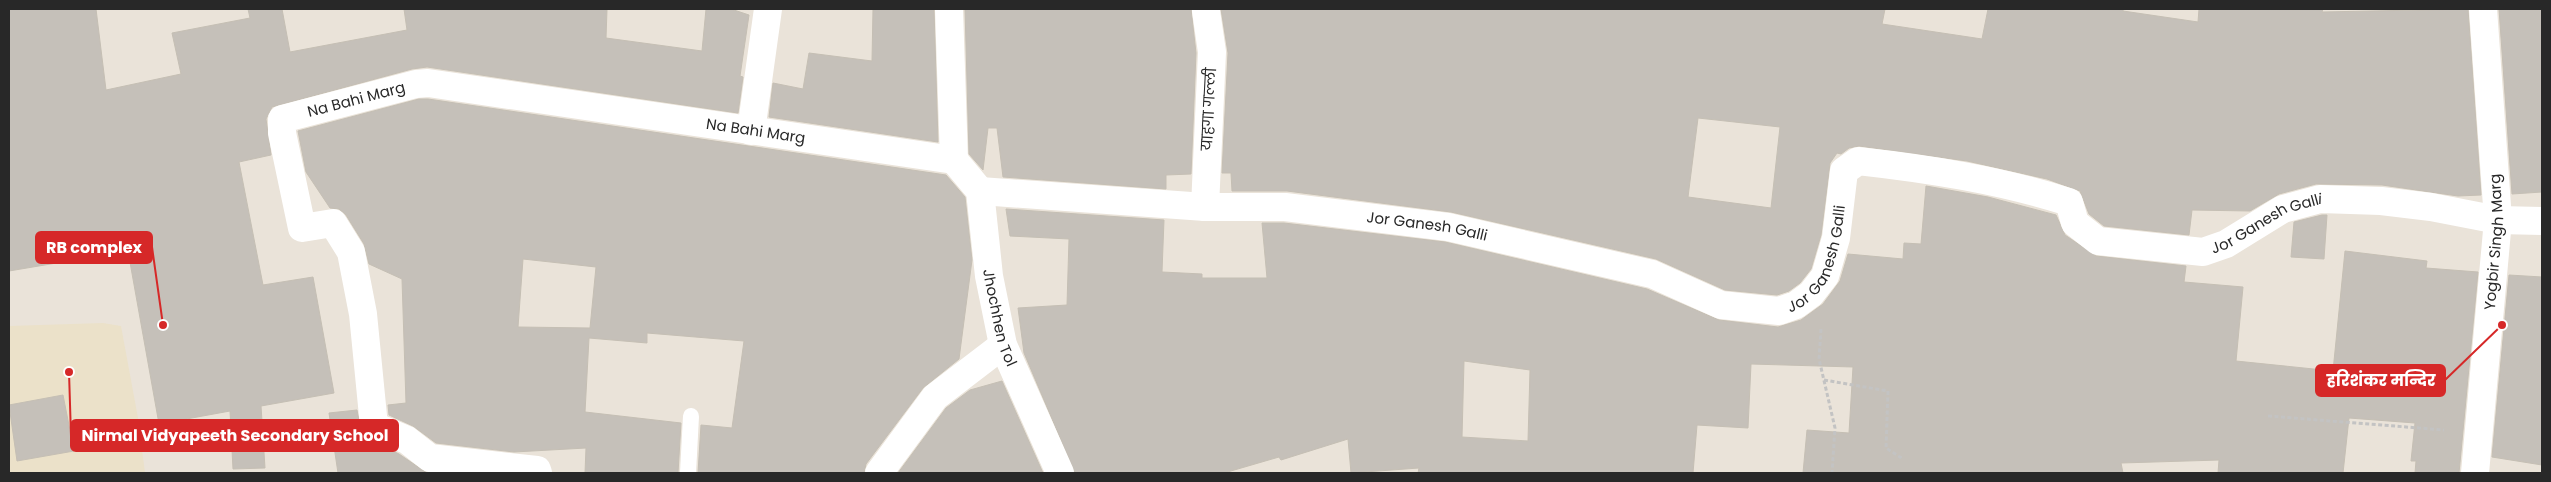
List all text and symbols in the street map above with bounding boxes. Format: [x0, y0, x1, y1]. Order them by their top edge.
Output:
street label: याहगा गल्ली [1196, 66, 1221, 152]
street label: Na Bahi Marg [305, 76, 407, 122]
street label: Na Bahi Marg [705, 113, 807, 148]
street label: Yogbir Singh Marg [2479, 173, 2508, 311]
street label: Jor Ganesh Galli [2208, 188, 2322, 258]
street label: Jor Ganesh Galli [1785, 204, 1850, 317]
street label: Jor Ganesh Galli [1365, 206, 1490, 246]
callout: RB complex [36, 232, 152, 263]
text: RB complex [46, 236, 143, 259]
street label: Jhochhen Tol [978, 268, 1022, 370]
callout: हरिशंकर मन्दिर [2316, 365, 2445, 396]
text: हरिशंकर मन्दिर [2325, 369, 2436, 392]
callout: Nirmal Vidyapeeth Secondary School [71, 420, 398, 451]
text: Nirmal Vidyapeeth Secondary School [82, 424, 388, 447]

